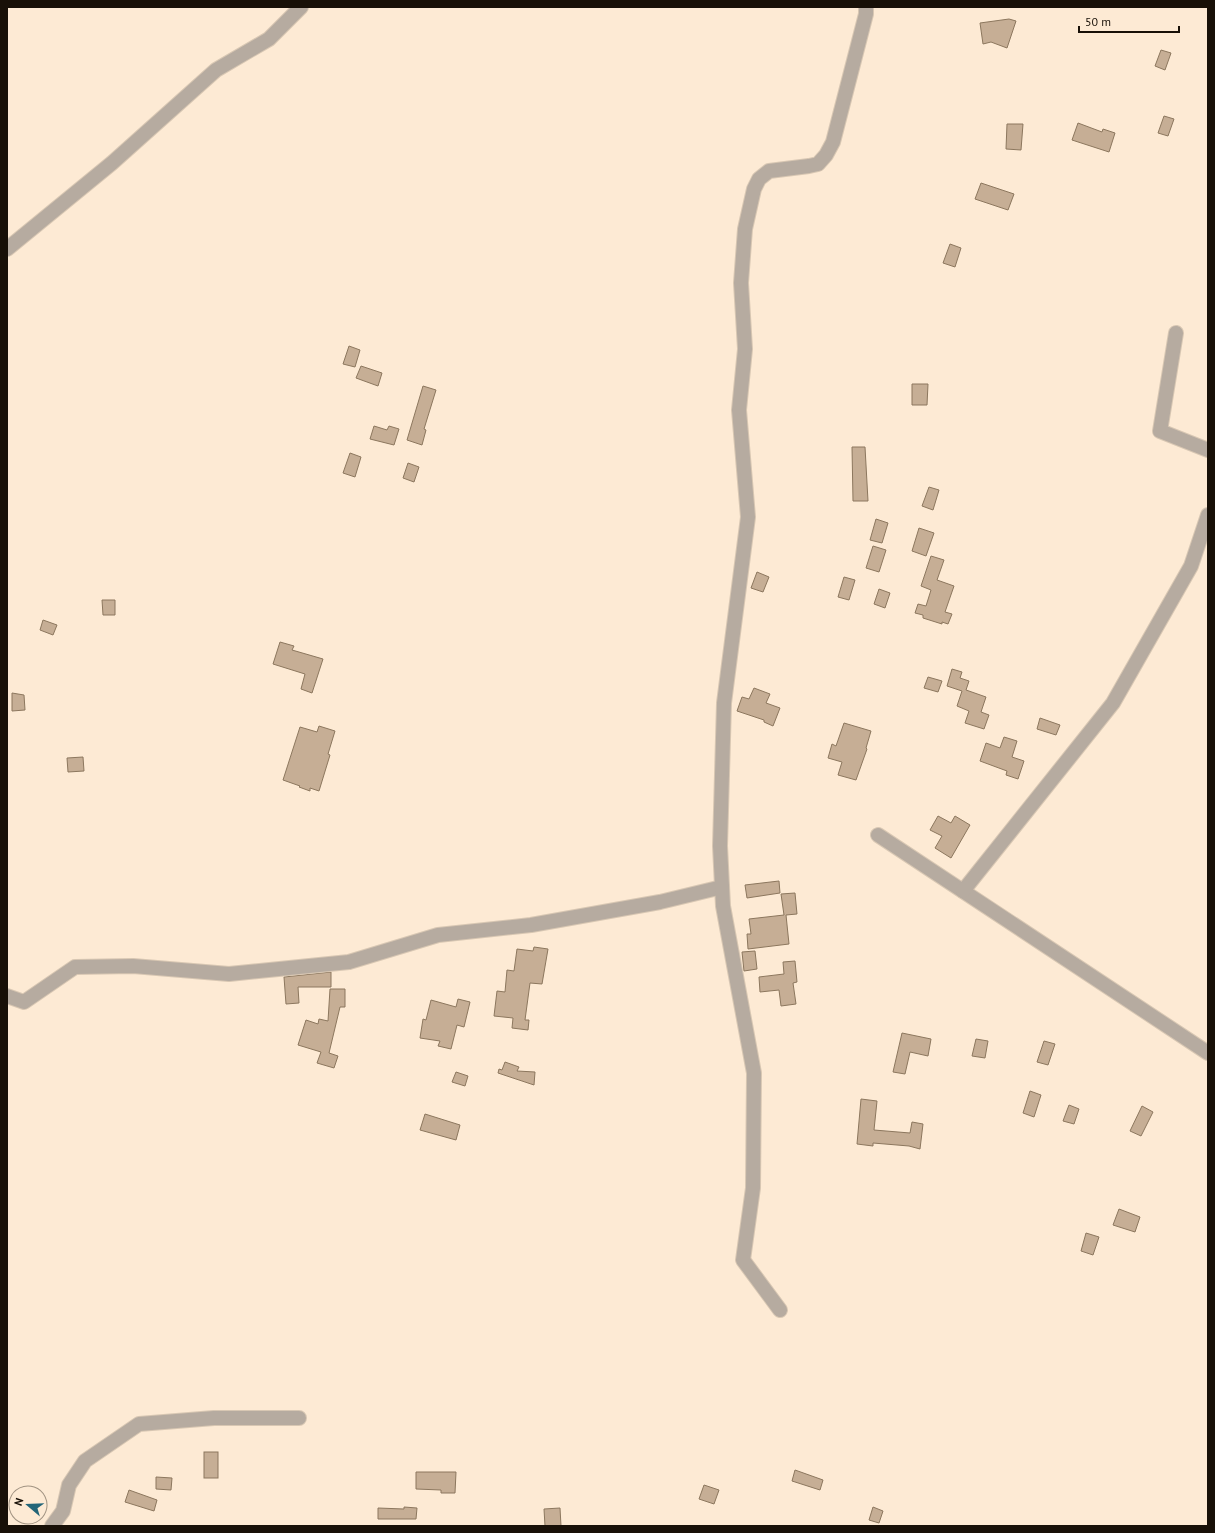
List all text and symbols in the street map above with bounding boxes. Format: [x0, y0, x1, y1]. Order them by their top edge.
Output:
scale bar [1079, 8, 1179, 34]
text: 50 m [1085, 14, 1111, 29]
north arrow [8, 1485, 48, 1525]
text: N [11, 1496, 26, 1507]

